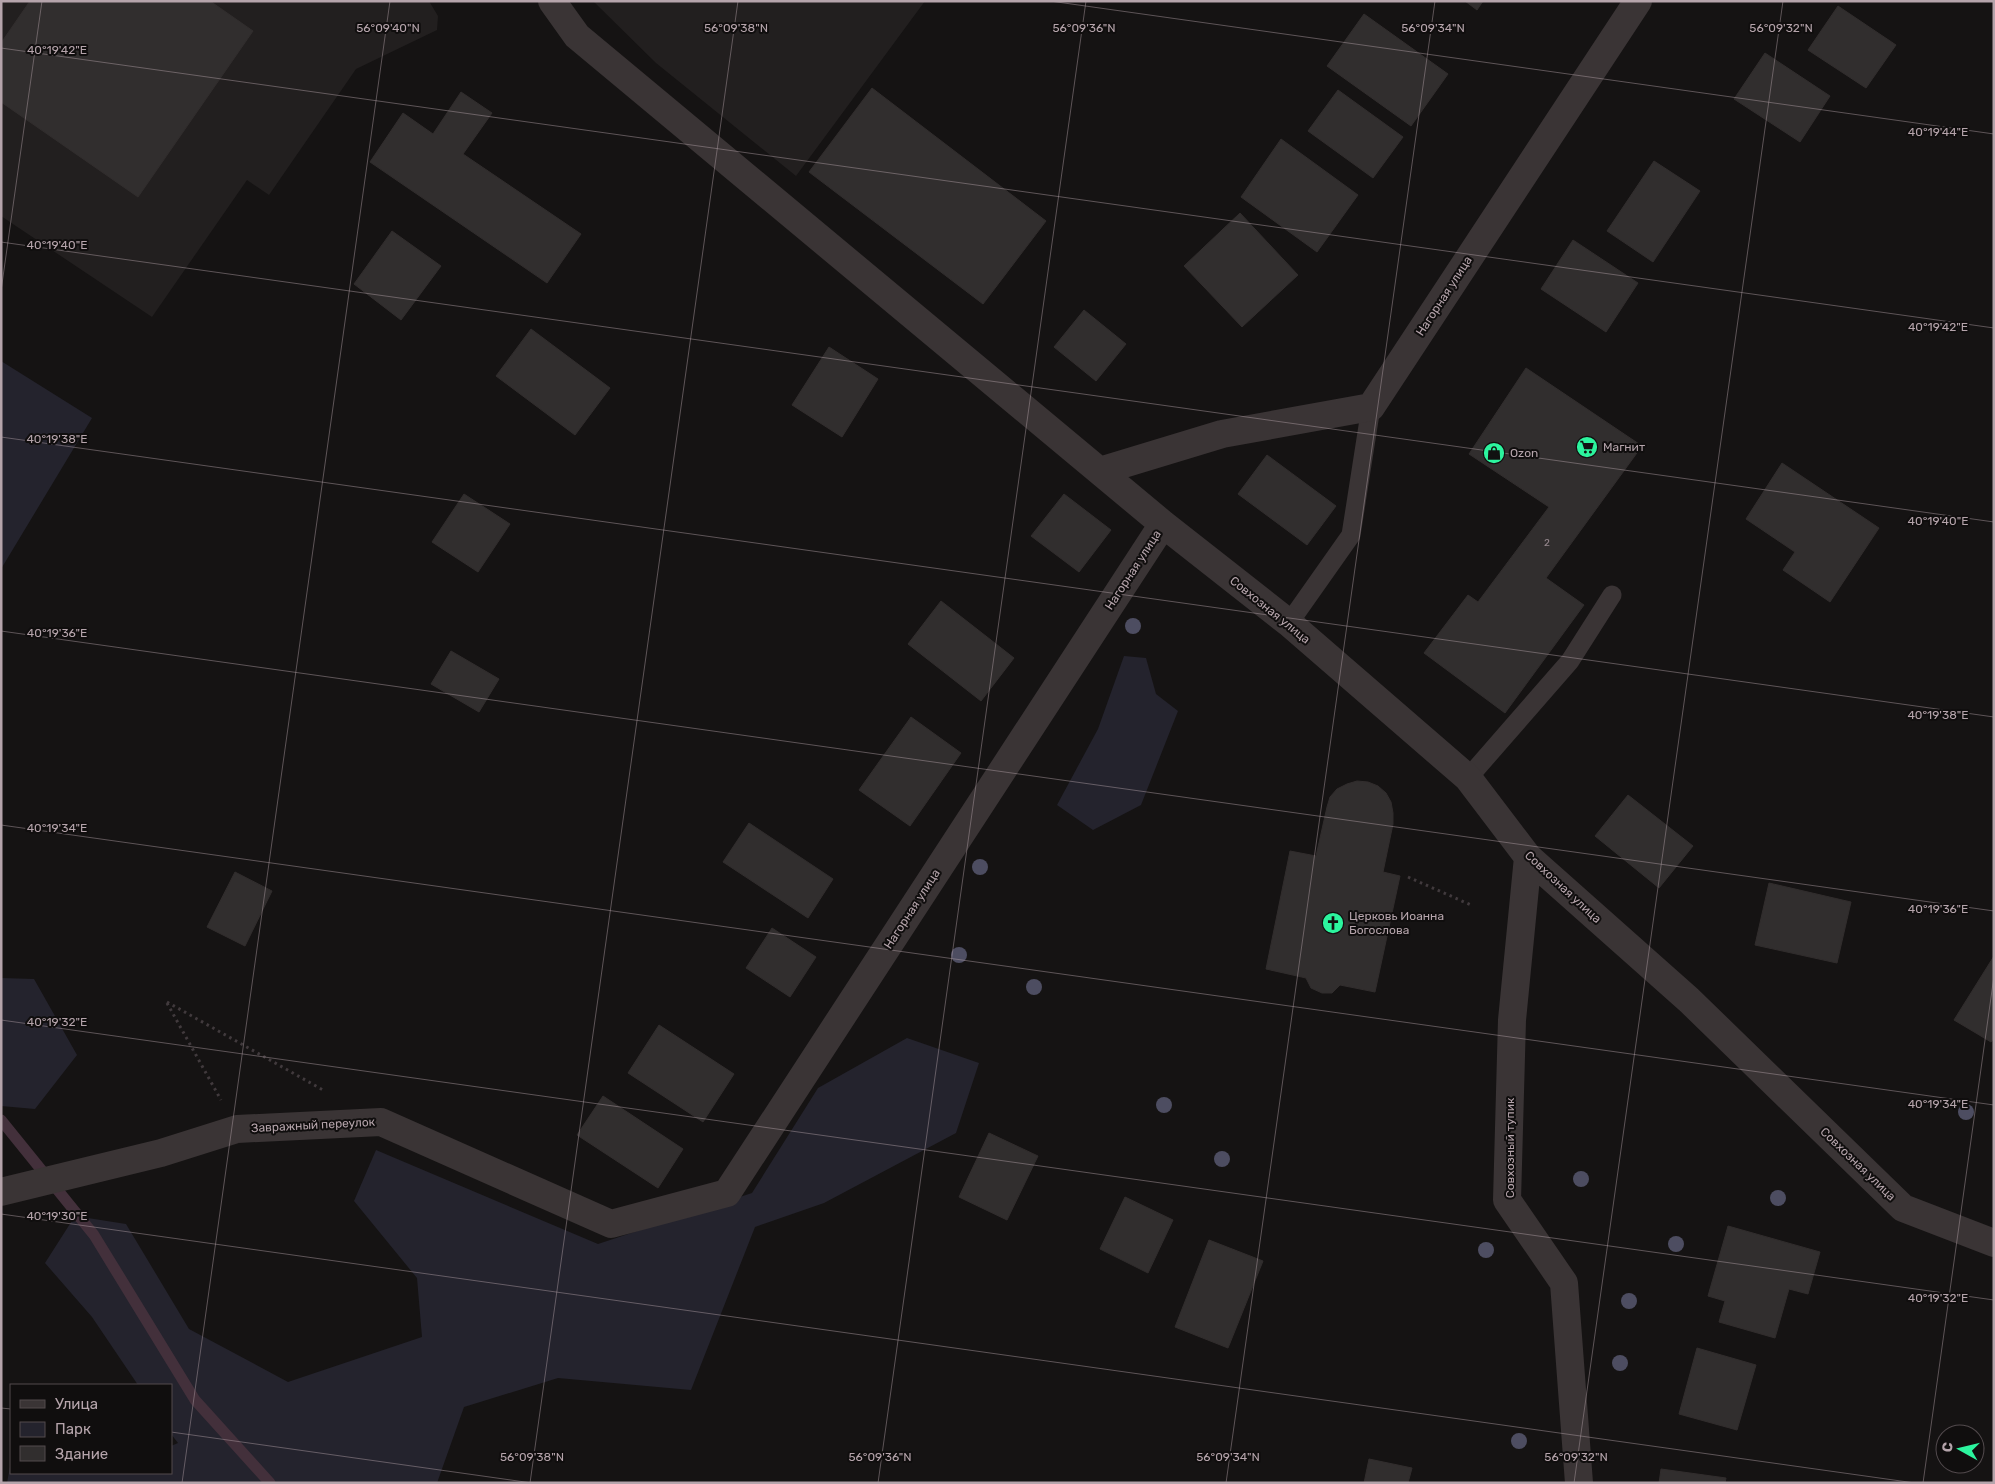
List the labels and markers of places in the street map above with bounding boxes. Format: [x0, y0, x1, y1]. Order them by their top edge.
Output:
supermarket icon: Магнит [1575, 435, 1599, 459]
place label: Магнит [1603, 440, 1645, 454]
shop icon: Ozon [1482, 441, 1506, 465]
place label: Ozon [1510, 446, 1538, 460]
place label: Церковь Иоанна Богослова [1349, 909, 1444, 937]
church icon: Церковь Иоанна Богослова [1321, 911, 1345, 935]

